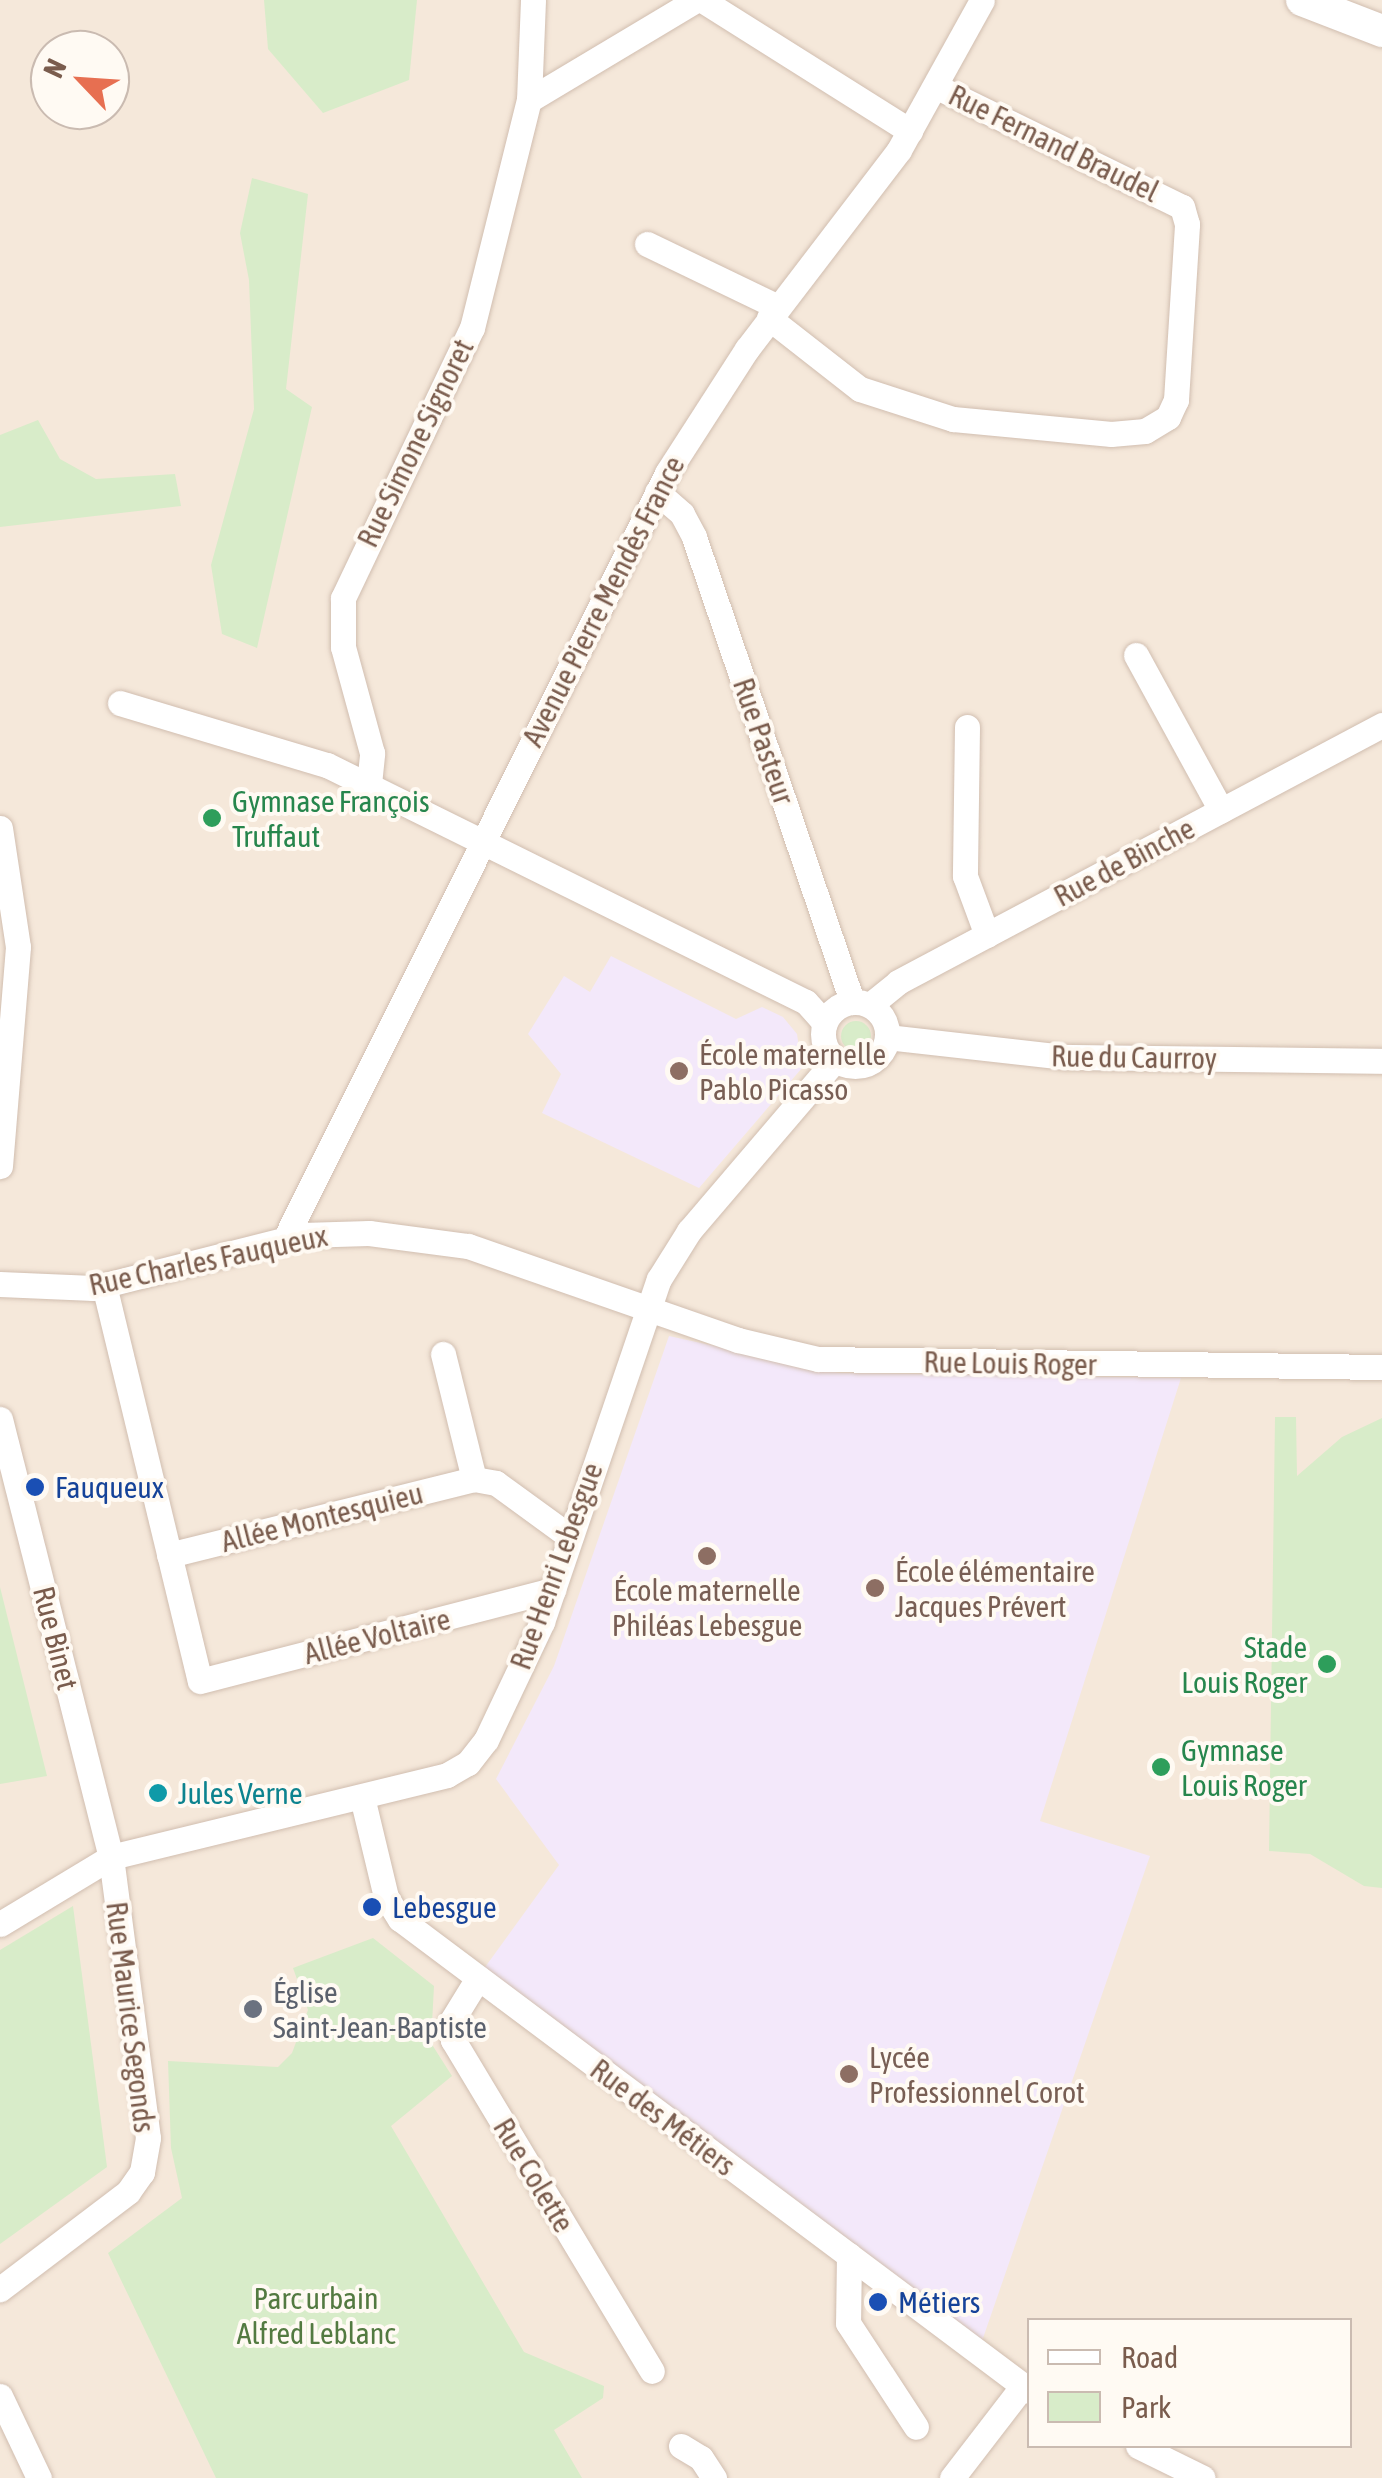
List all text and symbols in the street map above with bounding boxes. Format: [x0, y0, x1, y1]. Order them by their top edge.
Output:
north arrow [30, 30, 130, 130]
text: N [37, 54, 73, 82]
street label: Rue Fernand Braudel [943, 77, 1165, 209]
street label: Rue Simone Signoret [349, 333, 481, 553]
street label: Avenue Pierre Mendès France [514, 450, 692, 752]
street label: Rue Pasteur [726, 673, 802, 809]
place label: Gymnase François Truffaut [232, 783, 430, 854]
marker: Gymnase François Truffaut [201, 807, 223, 829]
street label: Rue de Binche [1048, 810, 1200, 914]
place label: École maternelle Pablo Picasso [699, 1036, 886, 1106]
street label: Rue du Caurroy [1051, 1038, 1217, 1076]
marker: École maternelle Pablo Picasso [668, 1060, 690, 1082]
street label: Rue Charles Fauqueux [85, 1217, 331, 1303]
street label: Rue Louis Roger [923, 1343, 1097, 1383]
street label: Rue Henri Lebesgue [502, 1458, 610, 1674]
place label: Fauqueux [55, 1469, 164, 1505]
street label: Allée Montesquieu [217, 1475, 427, 1559]
marker: Fauqueux [24, 1476, 46, 1498]
marker: École maternelle Philéas Lebesgue [696, 1545, 718, 1567]
place label: École élémentaire Jacques Prévert [895, 1553, 1095, 1624]
place label: École maternelle Philéas Lebesgue [612, 1572, 802, 1642]
marker: École élémentaire Jacques Prévert [864, 1577, 886, 1599]
street label: Rue Binet [26, 1583, 86, 1693]
street label: Allée Voltaire [300, 1600, 454, 1672]
place label: Stade Louis Roger [1181, 1629, 1307, 1700]
marker: Stade Louis Roger [1316, 1653, 1338, 1675]
place label: Gymnase Louis Roger [1181, 1732, 1307, 1802]
marker: Gymnase Louis Roger [1150, 1756, 1172, 1778]
place label: Jules Verne [178, 1775, 302, 1811]
marker: Jules Verne [147, 1782, 169, 1804]
place label: Lebesgue [392, 1889, 497, 1925]
marker: Lebesgue [361, 1896, 383, 1918]
street label: Rue Maurice Segonds [99, 1900, 163, 2134]
place label: Église Saint-Jean-Baptiste [273, 1974, 487, 2044]
marker: Église Saint-Jean-Baptiste [242, 1998, 264, 2020]
place label: Lycée Professionnel Corot [869, 2039, 1085, 2110]
street label: Rue des Métiers [583, 2051, 743, 2183]
marker: Lycée Professionnel Corot [838, 2063, 860, 2085]
street label: Rue Colette [486, 2111, 582, 2239]
park label: Parc urbain Alfred Leblanc [237, 2280, 395, 2350]
place label: Métiers [898, 2284, 980, 2320]
marker: Métiers [867, 2291, 889, 2313]
legend [1027, 2318, 1352, 2448]
text: Road [1121, 2340, 1178, 2374]
text: Park [1121, 2390, 1171, 2424]

